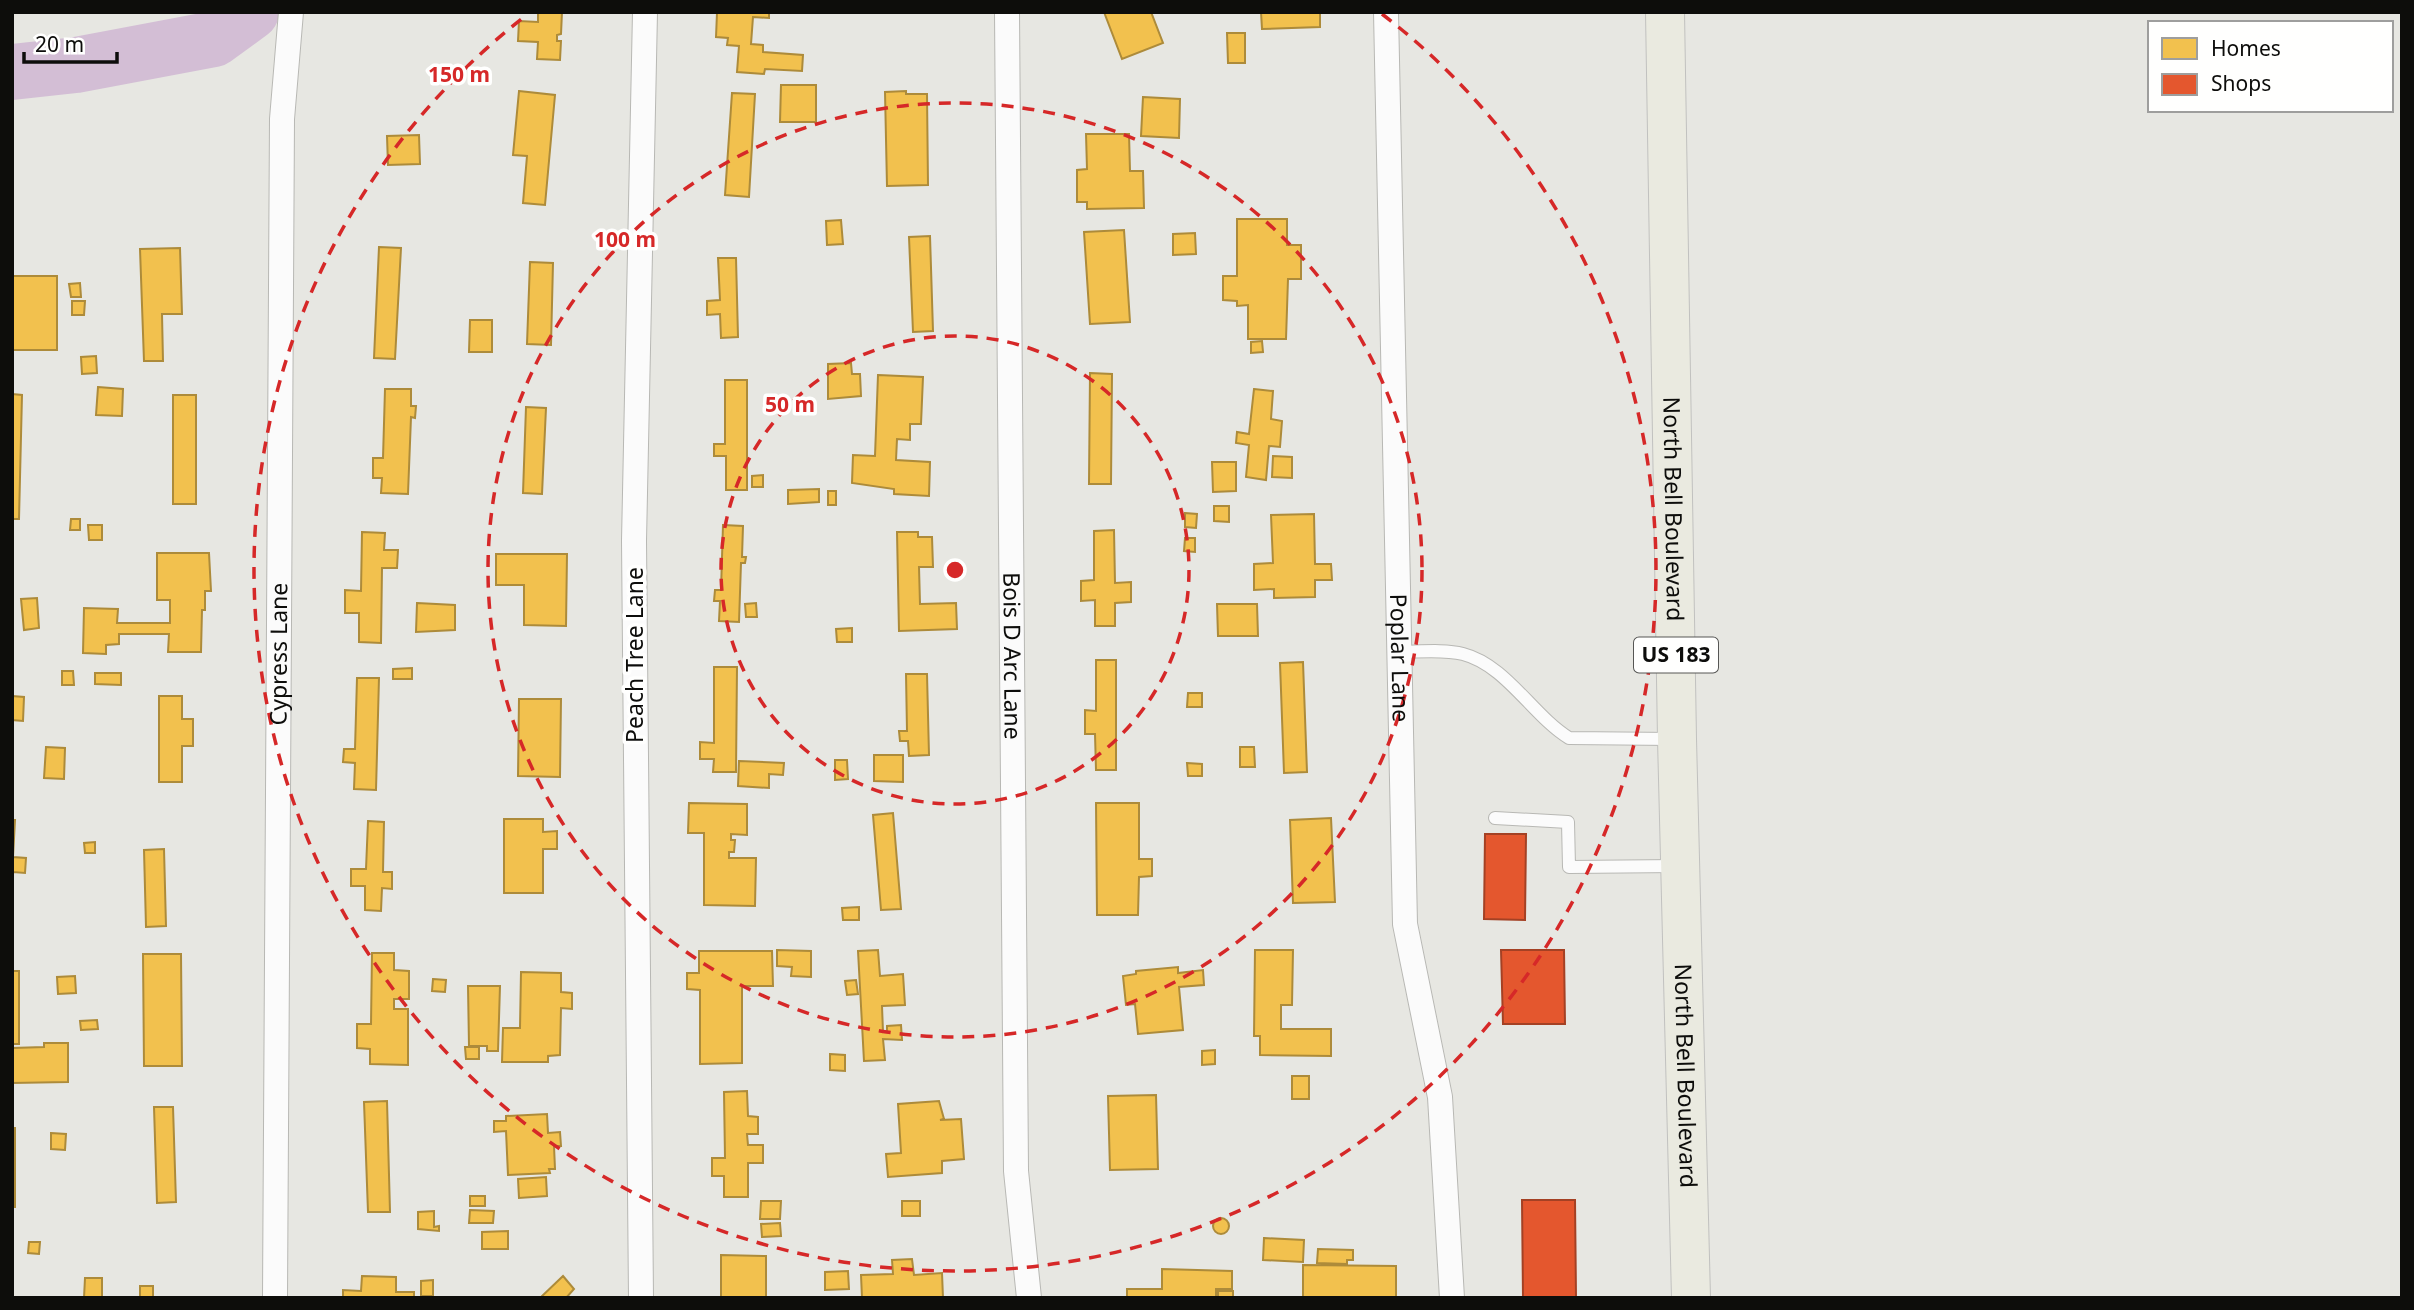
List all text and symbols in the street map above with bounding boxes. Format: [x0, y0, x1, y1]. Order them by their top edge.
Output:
scale bar [24, 21, 117, 65]
legend [2148, 21, 2393, 112]
text: 20 m [35, 30, 84, 58]
text: Homes [2211, 34, 2281, 62]
text: 150 m [428, 60, 490, 88]
text: Shops [2211, 69, 2271, 97]
text: 100 m [594, 225, 656, 253]
text: 50 m [765, 390, 815, 418]
street label: North Bell Boulevard [1656, 396, 1692, 621]
centre of rings [943, 558, 967, 582]
street label: Peach Tree Lane [618, 567, 650, 743]
street label: Bois D Arc Lane [996, 572, 1030, 740]
street label: Cypress Lane [261, 583, 294, 725]
street label: Poplar Lane [1383, 593, 1418, 722]
road number: US 183 [1634, 638, 1718, 672]
street label: North Bell Boulevard [1668, 963, 1705, 1188]

